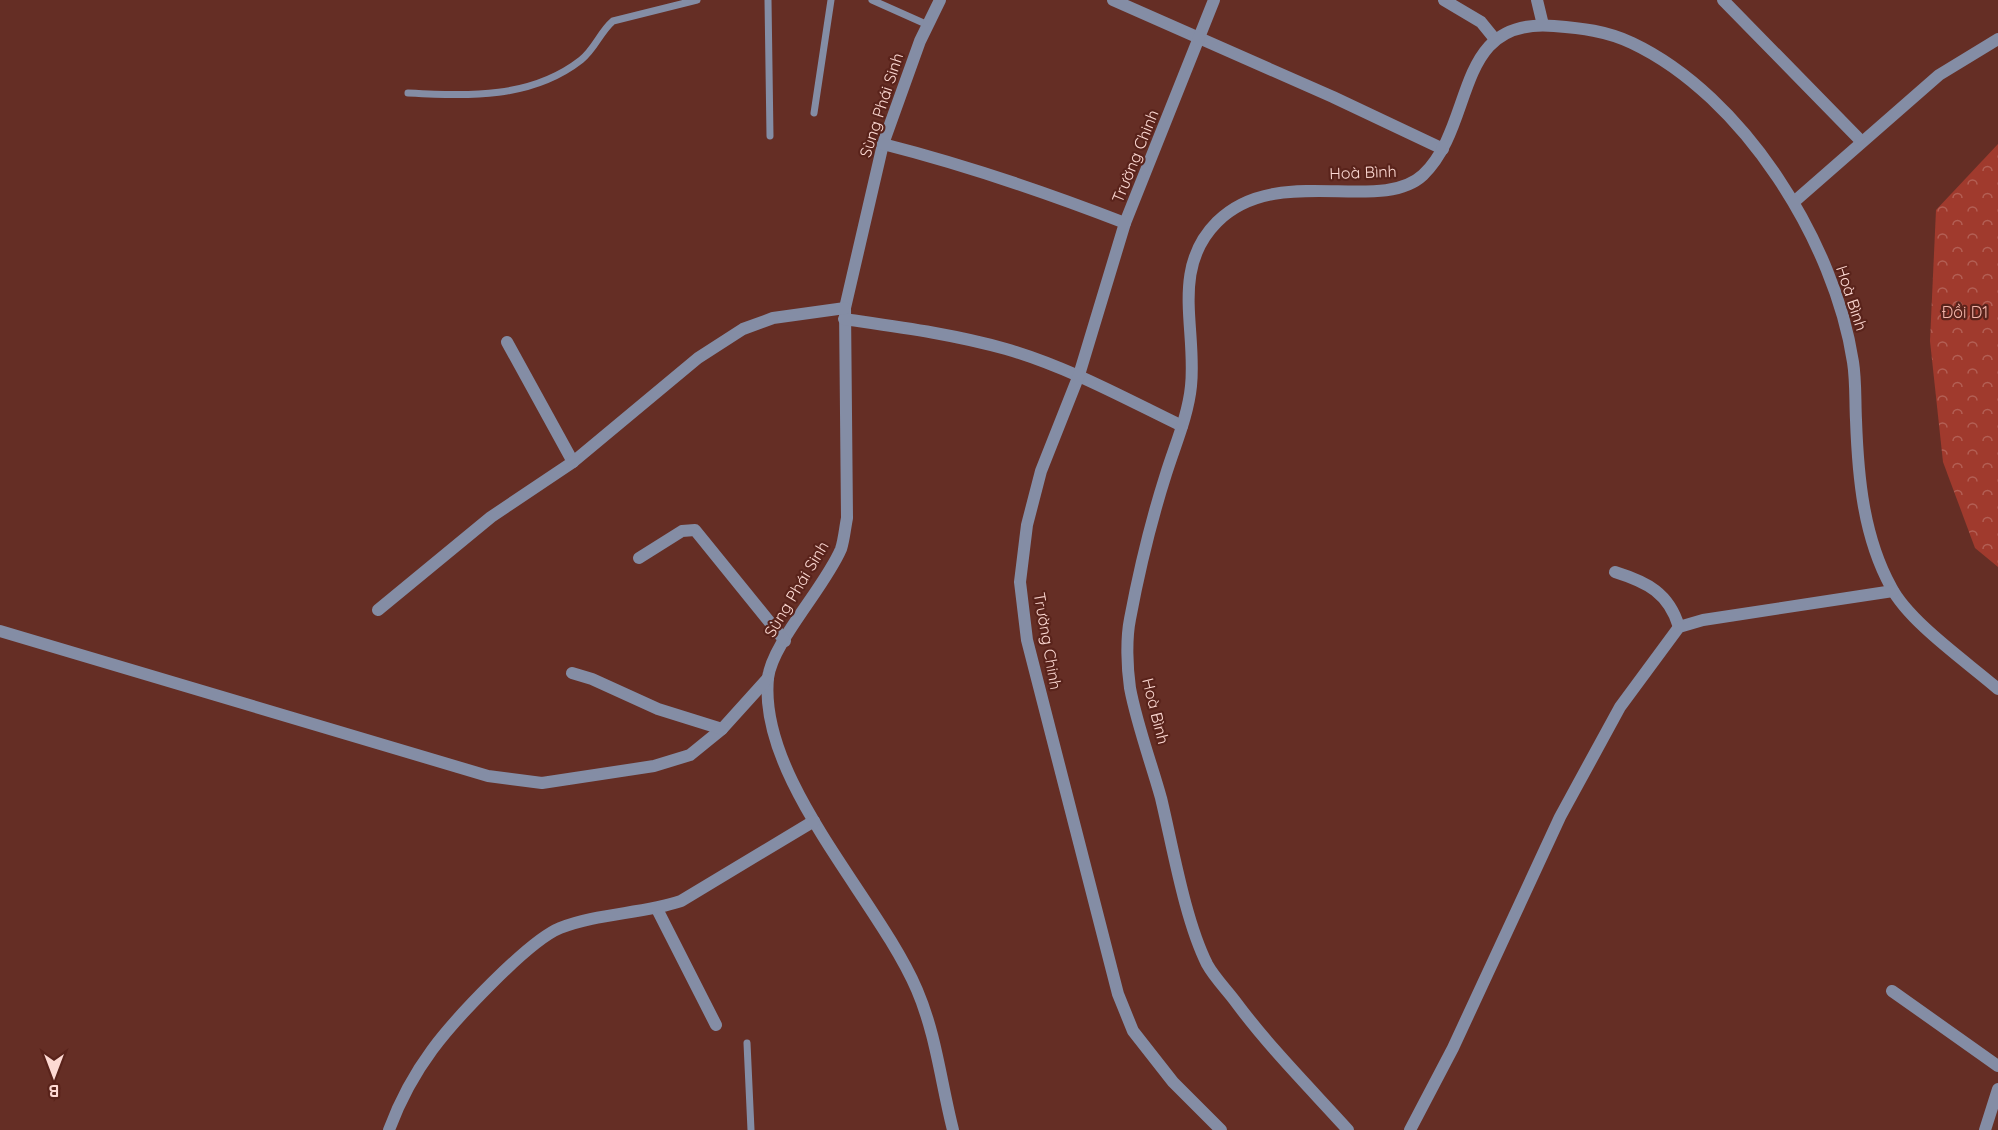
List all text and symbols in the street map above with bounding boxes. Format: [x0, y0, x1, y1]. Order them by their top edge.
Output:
street label: Sùng Phái Sinh [855, 50, 907, 160]
street label: Trường Chinh [1107, 107, 1163, 205]
street label: Hoà Bình [1329, 161, 1397, 183]
street label: Hoà Bình [1832, 263, 1872, 333]
park label: Đồi D1 [1942, 302, 1988, 322]
street label: Sùng Phái Sinh [759, 537, 833, 641]
street label: Trường Chinh [1030, 591, 1066, 691]
street label: Hoà Bình [1138, 676, 1174, 746]
north arrow [24, 1046, 84, 1106]
text: B [49, 1081, 59, 1101]

